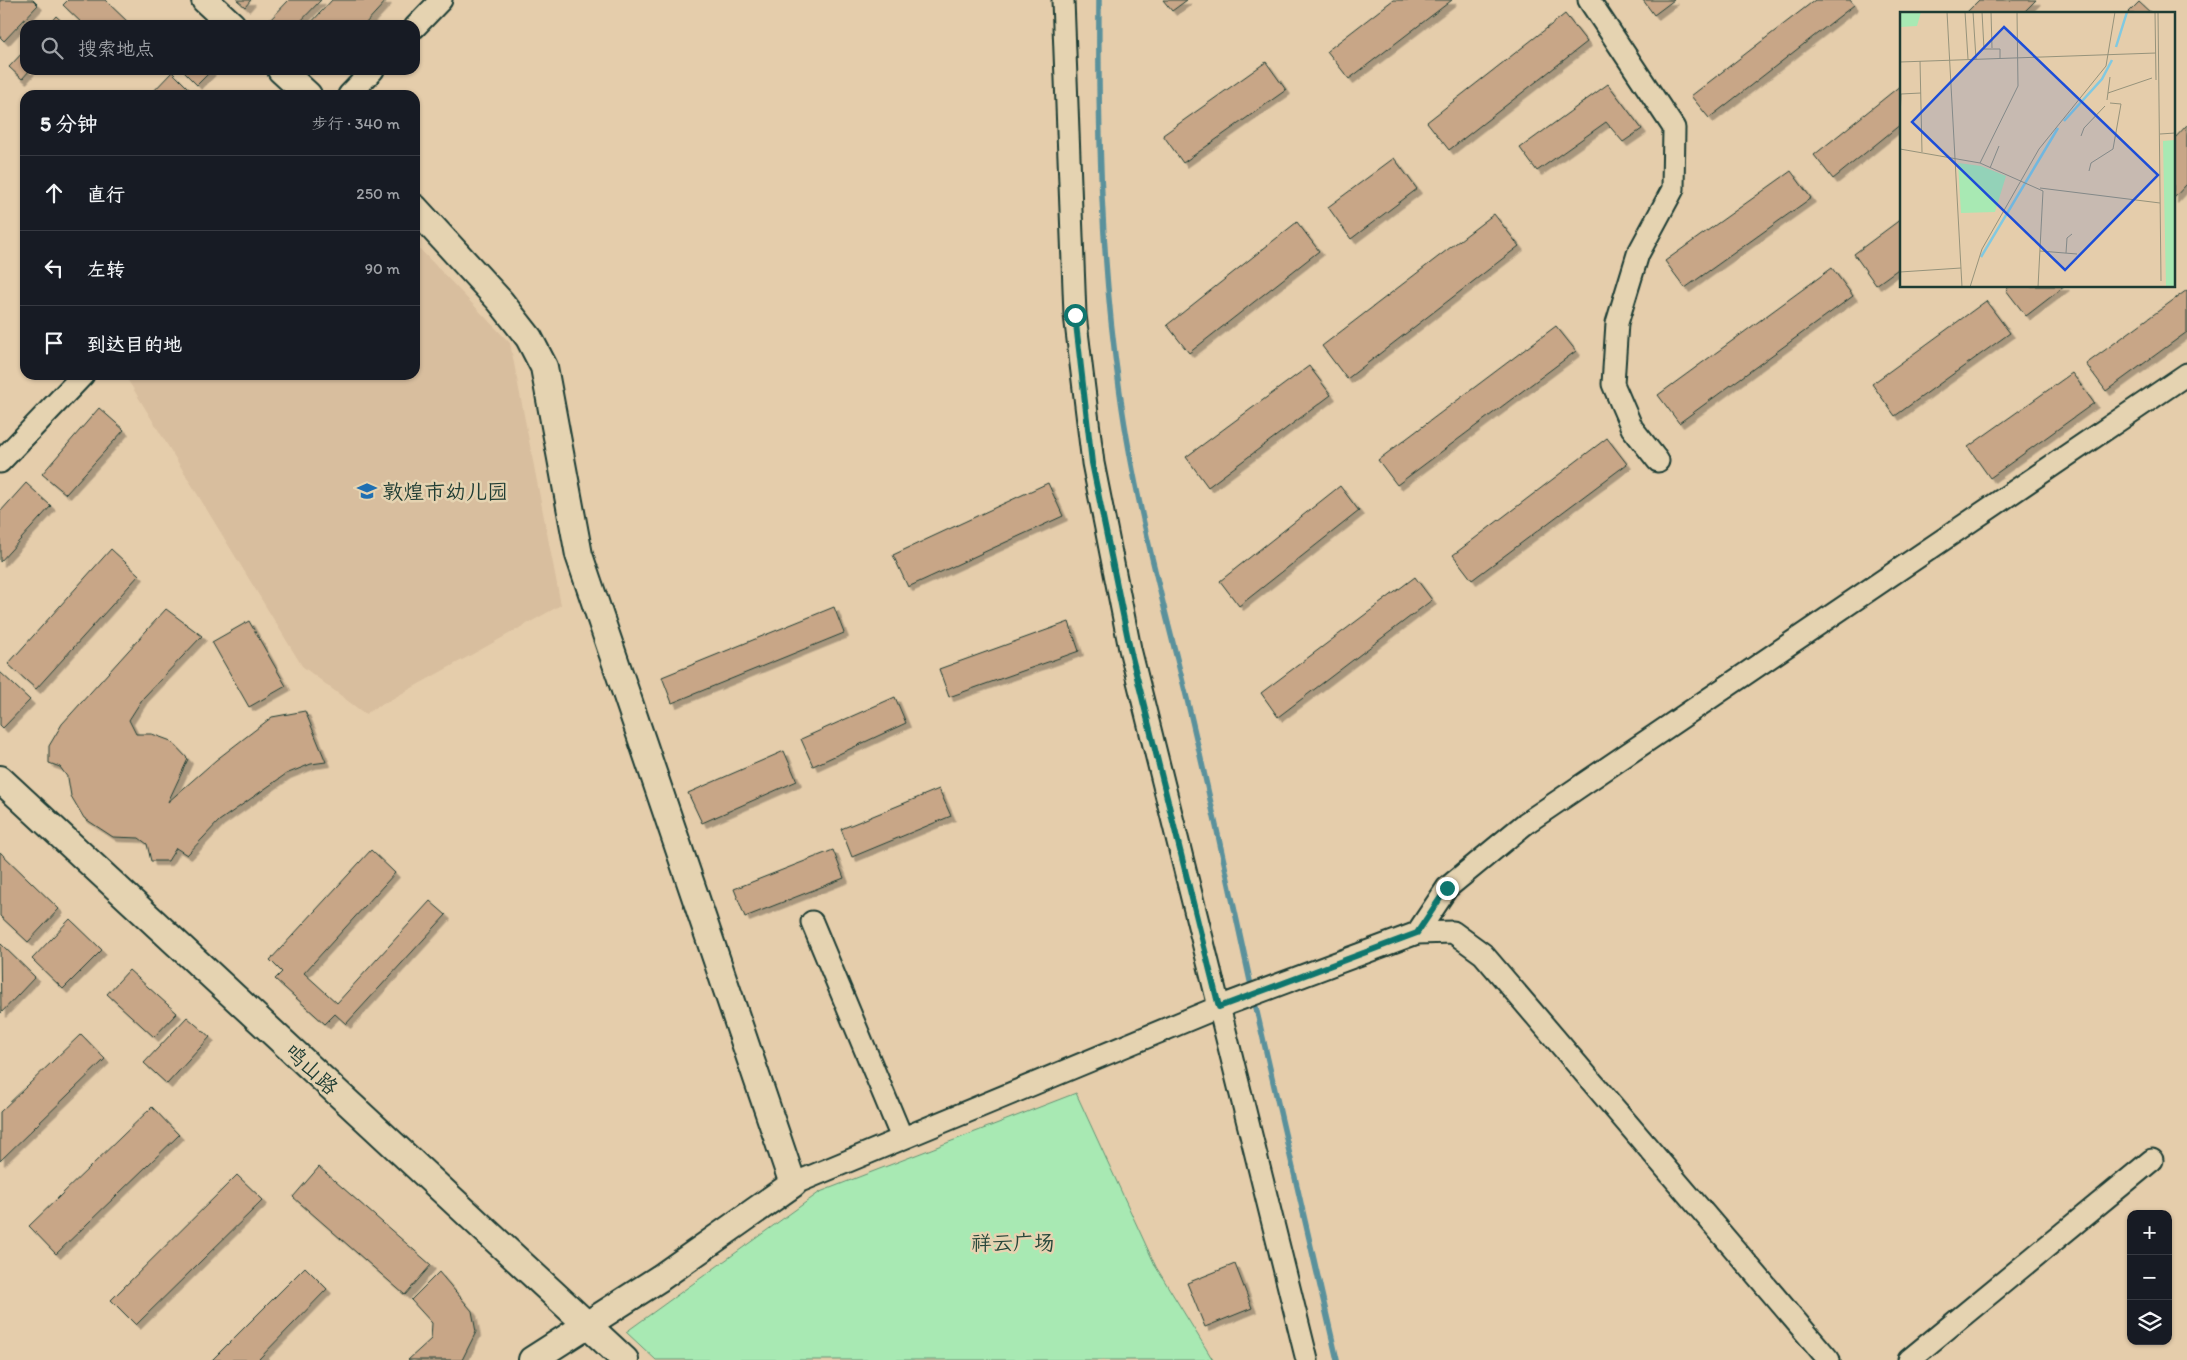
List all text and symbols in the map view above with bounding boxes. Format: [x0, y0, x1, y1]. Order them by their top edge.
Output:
inset map [1900, 12, 2174, 288]
search box [20, 20, 420, 75]
icon: search [38, 34, 66, 62]
text: 搜索地点 [78, 37, 154, 60]
text: 5 分钟 [40, 111, 98, 136]
text: 步行 · 340 m [312, 114, 400, 133]
icon: ahead [40, 179, 68, 207]
text: 直行 [87, 183, 125, 206]
text: 250 m [356, 184, 400, 203]
icon: left [40, 254, 68, 282]
text: 左转 [87, 258, 125, 281]
text: 90 m [365, 259, 400, 278]
route start [1064, 304, 1087, 327]
icon: arrive [40, 329, 68, 357]
text: 到达目的地 [87, 333, 182, 356]
place label: 敦煌市幼儿园 [382, 479, 508, 504]
school or university icon: 敦煌市幼儿园 [356, 480, 378, 502]
route end [1436, 877, 1459, 900]
street label: 鸣山路 [280, 1038, 344, 1100]
map controls [2127, 1210, 2172, 1345]
button: + [2127, 1210, 2172, 1255]
park label: 祥云广场 [971, 1230, 1055, 1255]
button: − [2127, 1255, 2172, 1300]
button: layers [2127, 1300, 2172, 1345]

